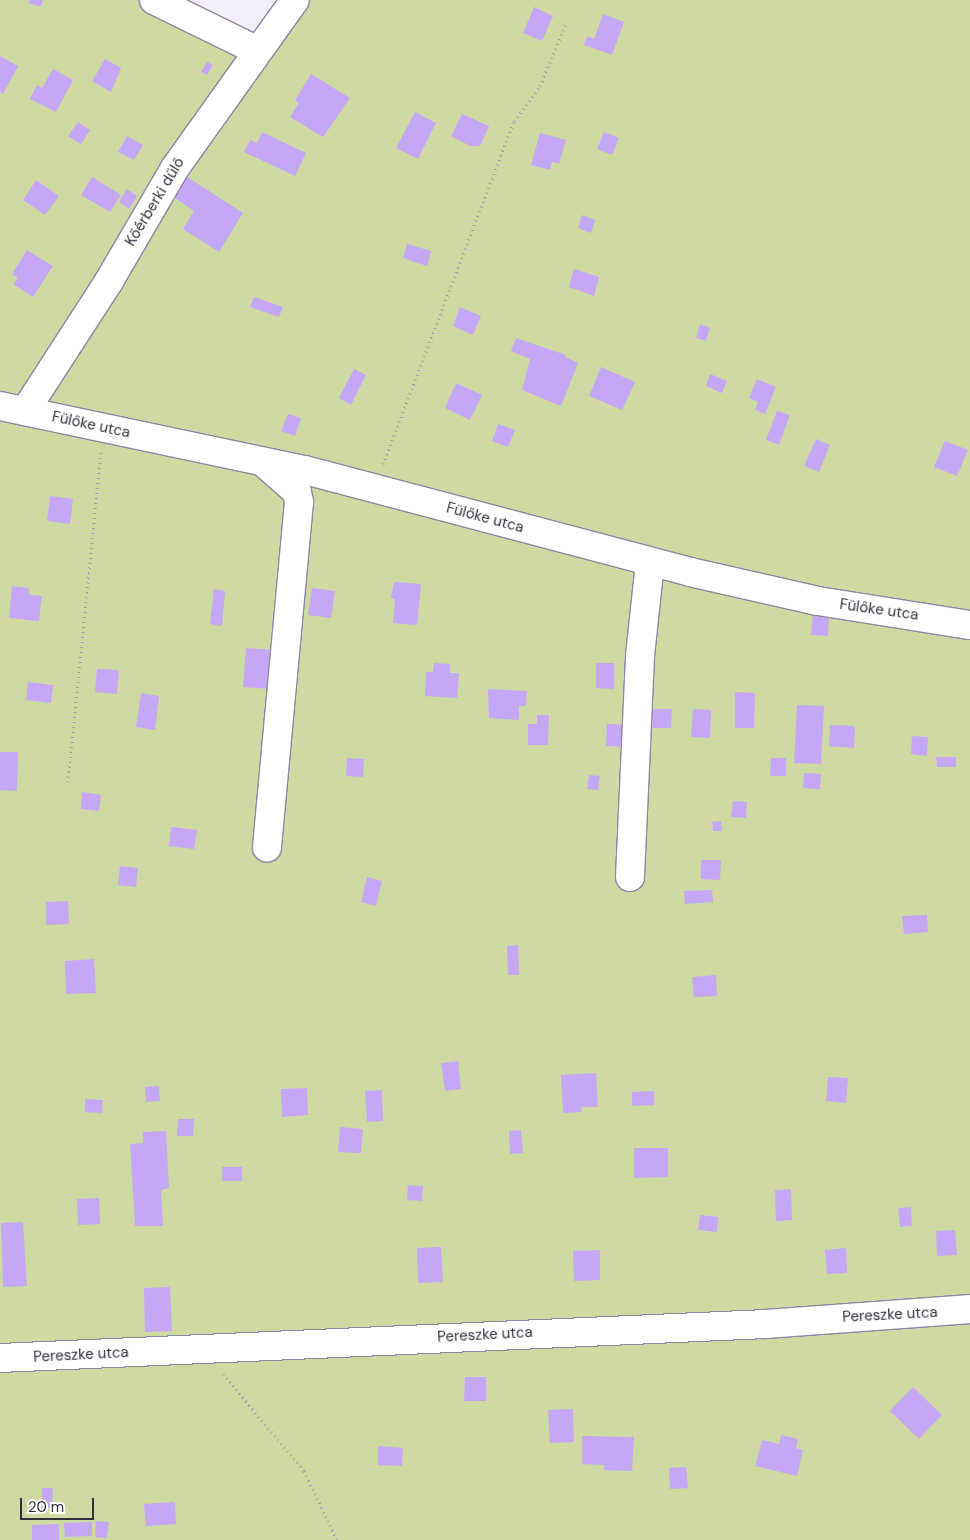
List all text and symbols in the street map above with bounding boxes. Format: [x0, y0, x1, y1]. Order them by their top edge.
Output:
street label: Kőérberki dűlő [122, 154, 188, 250]
street label: Fülőke utca [50, 408, 132, 442]
street label: Fülőke utca [444, 499, 526, 537]
street label: Fülőke utca [838, 596, 920, 624]
street label: Pereszke utca [842, 1304, 938, 1326]
street label: Pereszke utca [437, 1324, 533, 1346]
street label: Pereszke utca [33, 1344, 129, 1366]
scale bar [22, 1488, 96, 1520]
text: 20 m [28, 1497, 64, 1517]

